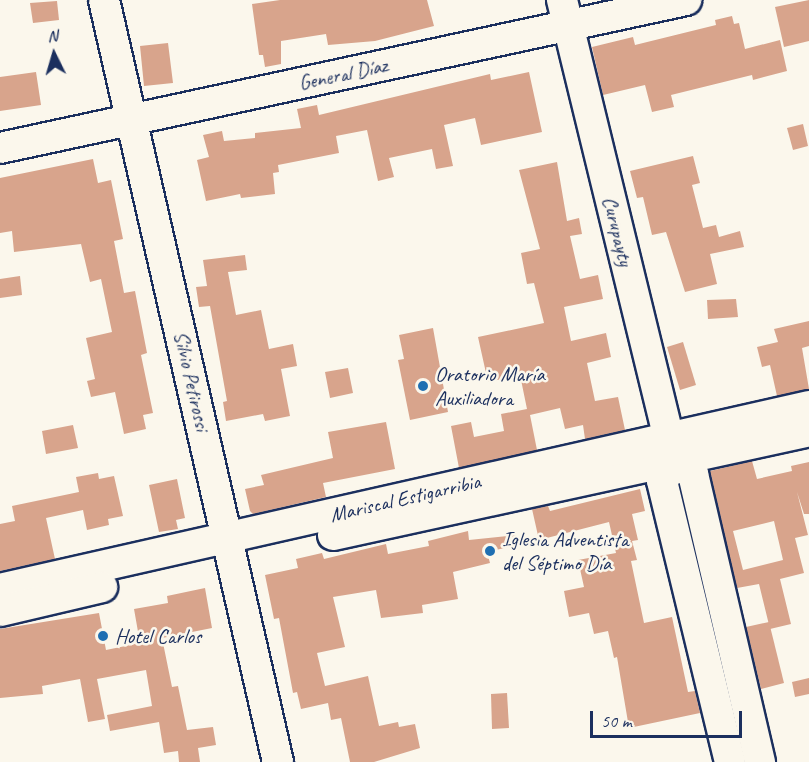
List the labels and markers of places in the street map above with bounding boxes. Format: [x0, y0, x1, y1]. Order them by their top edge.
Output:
place label: Oratorio María Auxiliadora [435, 361, 545, 411]
marker: Oratorio María Auxiliadora [416, 379, 430, 393]
place label: Iglesia Adventista del Séptimo Día [502, 526, 628, 576]
marker: Iglesia Adventista del Séptimo Día [483, 544, 497, 558]
place label: Hotel Carlos [115, 623, 201, 649]
marker: Hotel Carlos [96, 629, 110, 643]

